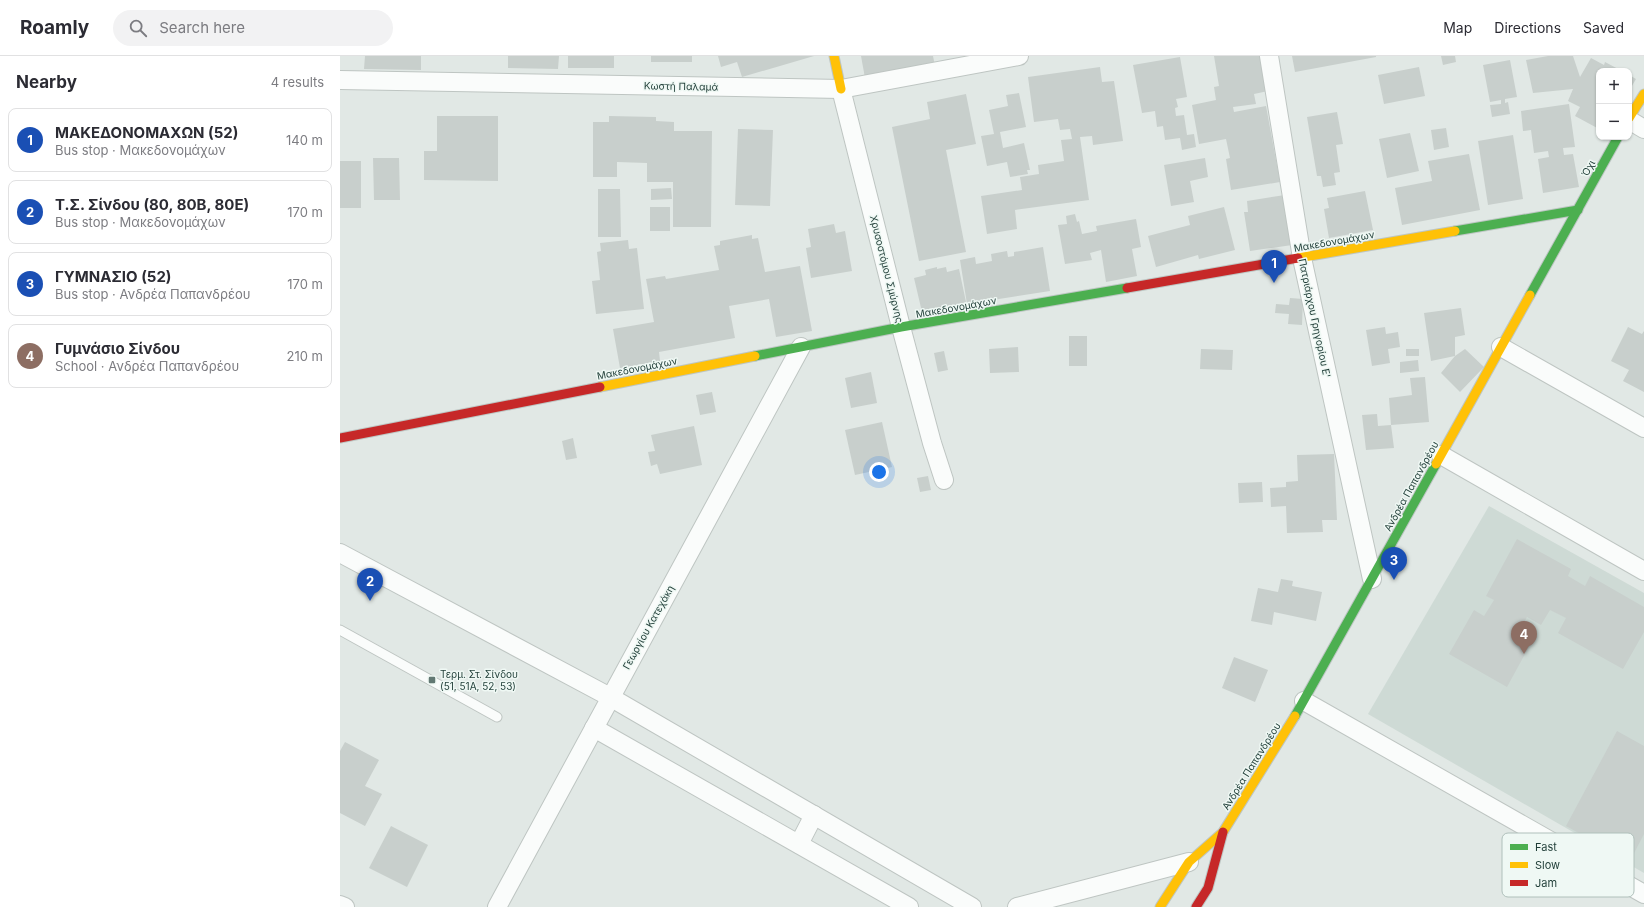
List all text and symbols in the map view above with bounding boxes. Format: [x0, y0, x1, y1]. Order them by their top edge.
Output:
search box [113, 10, 393, 46]
text: Roamly [20, 16, 89, 39]
icon: search [127, 17, 149, 39]
text: Search here [159, 18, 245, 37]
text: Map [1443, 19, 1472, 36]
text: Directions [1494, 19, 1561, 36]
text: Saved [1583, 19, 1624, 36]
map controls [1596, 68, 1632, 140]
button: + [1596, 68, 1632, 104]
text: Nearby [16, 72, 77, 92]
text: 4 results [271, 74, 324, 90]
street label: Κωστή Παλαμά [644, 79, 719, 94]
button: − [1596, 104, 1632, 140]
text: ΜΑΚΕΔΟΝΟΜΑΧΩΝ (52) [55, 123, 238, 142]
text: 1 [27, 132, 33, 148]
text: 140 m [286, 132, 323, 148]
text: Bus stop · Μακεδονομάχων [55, 142, 226, 158]
street label: Όχι [1579, 157, 1598, 178]
text: Τ.Σ. Σίνδου (80, 80Β, 80Ε) [55, 195, 249, 214]
text: 2 [26, 204, 34, 220]
text: 170 m [287, 204, 323, 220]
text: Bus stop · Μακεδονομάχων [55, 214, 226, 230]
street label: Χρυσοστόμου Σμύρνης [867, 214, 906, 325]
street label: Μακεδονομάχων [1293, 228, 1375, 254]
pin: 1 [1261, 250, 1287, 283]
street label: Πατριάρχου Γρηγορίου Ε' [1296, 257, 1333, 379]
text: ΓΥΜΝΑΣΙΟ (52) [55, 267, 172, 286]
text: 3 [26, 276, 34, 292]
text: 170 m [287, 276, 323, 292]
text: Bus stop · Ανδρέα Παπανδρέου [55, 286, 250, 302]
street label: Μακεδονομάχων [915, 294, 997, 320]
text: Γυμνάσιο Σίνδου [55, 339, 180, 358]
text: 4 [26, 348, 34, 364]
text: 210 m [287, 348, 323, 364]
street label: Μακεδονομάχων [596, 354, 678, 382]
text: School · Ανδρέα Παπανδρέου [55, 358, 239, 374]
street label: Ανδρέα Παπανδρέου [1381, 439, 1441, 533]
your location [869, 462, 889, 482]
pin: 3 [1381, 547, 1407, 580]
pin: 2 [357, 568, 383, 601]
street label: Γεωργίου Κατεχάκη [620, 583, 677, 672]
pin: 4 [1511, 621, 1537, 654]
place label: Τερμ. Στ. Σίνδου (51, 51Α, 52, 53) [440, 668, 518, 692]
marker: Τερμ. Στ. Σίνδου (51, 51Α, 52, 53) [427, 675, 437, 685]
street label: Ανδρέα Παπανδρέου [1219, 720, 1283, 812]
legend [1502, 833, 1634, 897]
text: Fast [1535, 840, 1557, 854]
text: Slow [1535, 858, 1560, 872]
text: Jam [1535, 876, 1557, 890]

